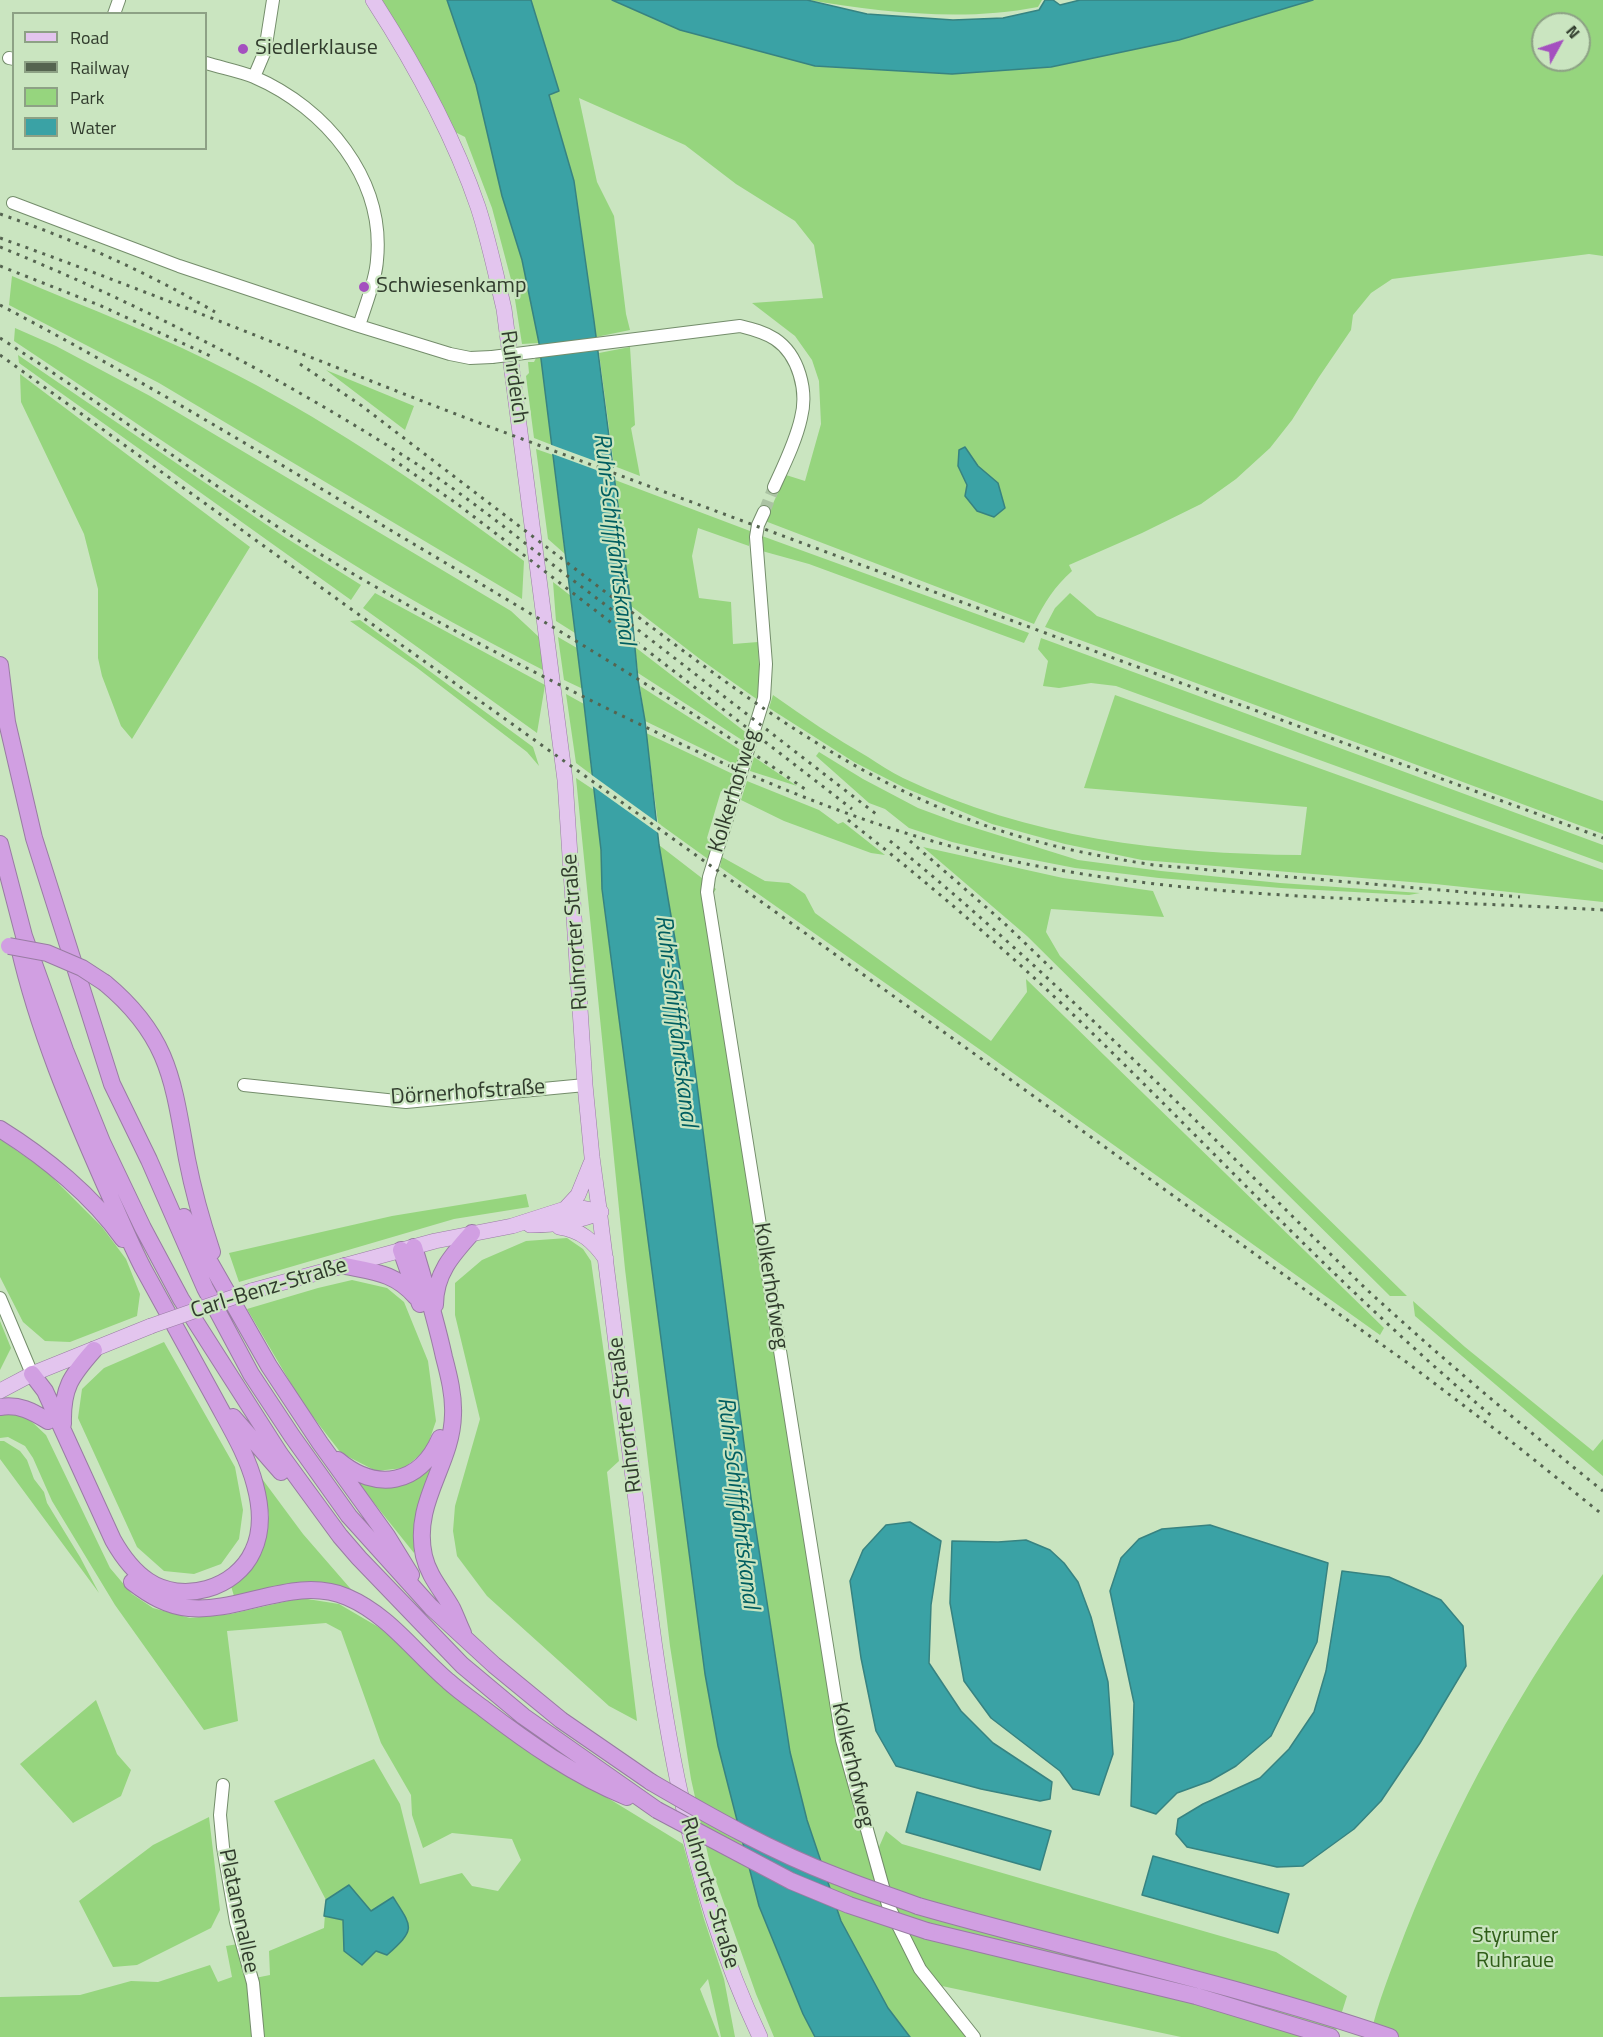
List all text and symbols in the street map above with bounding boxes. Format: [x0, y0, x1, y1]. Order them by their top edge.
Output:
legend [12, 12, 207, 150]
north arrow [1531, 12, 1591, 72]
text: N [1560, 20, 1586, 44]
text: Road [70, 24, 109, 51]
place label: Siedlerklause [255, 36, 378, 62]
marker: Siedlerklause [236, 42, 250, 56]
text: Railway [70, 54, 129, 81]
text: Park [70, 84, 104, 111]
text: Water [70, 114, 116, 141]
place label: Schwiesenkamp [376, 274, 527, 300]
marker: Schwiesenkamp [357, 280, 371, 294]
street label: Ruhrdeich [493, 329, 533, 425]
water label: Ruhr-Schifffahrtskanal [586, 432, 640, 646]
street label: Kolkerhofweg [704, 726, 766, 856]
street label: Ruhrorter Straße [557, 853, 595, 1011]
water label: Ruhr-Schifffahrtskanal [648, 914, 702, 1128]
street label: Dörnerhofstraße [390, 1074, 546, 1112]
street label: Kolkerhofweg [747, 1221, 793, 1351]
street label: Carl-Benz-Straße [188, 1253, 350, 1325]
street label: Ruhrorter Straße [603, 1336, 649, 1494]
water label: Ruhr-Schifffahrtskanal [710, 1396, 764, 1610]
street label: Kolkerhofweg [825, 1700, 879, 1830]
street label: Ruhrorter Straße [673, 1814, 745, 1972]
street label: Platanenallee [212, 1847, 264, 1975]
park label: Styrumer Ruhraue [1472, 1924, 1558, 1976]

